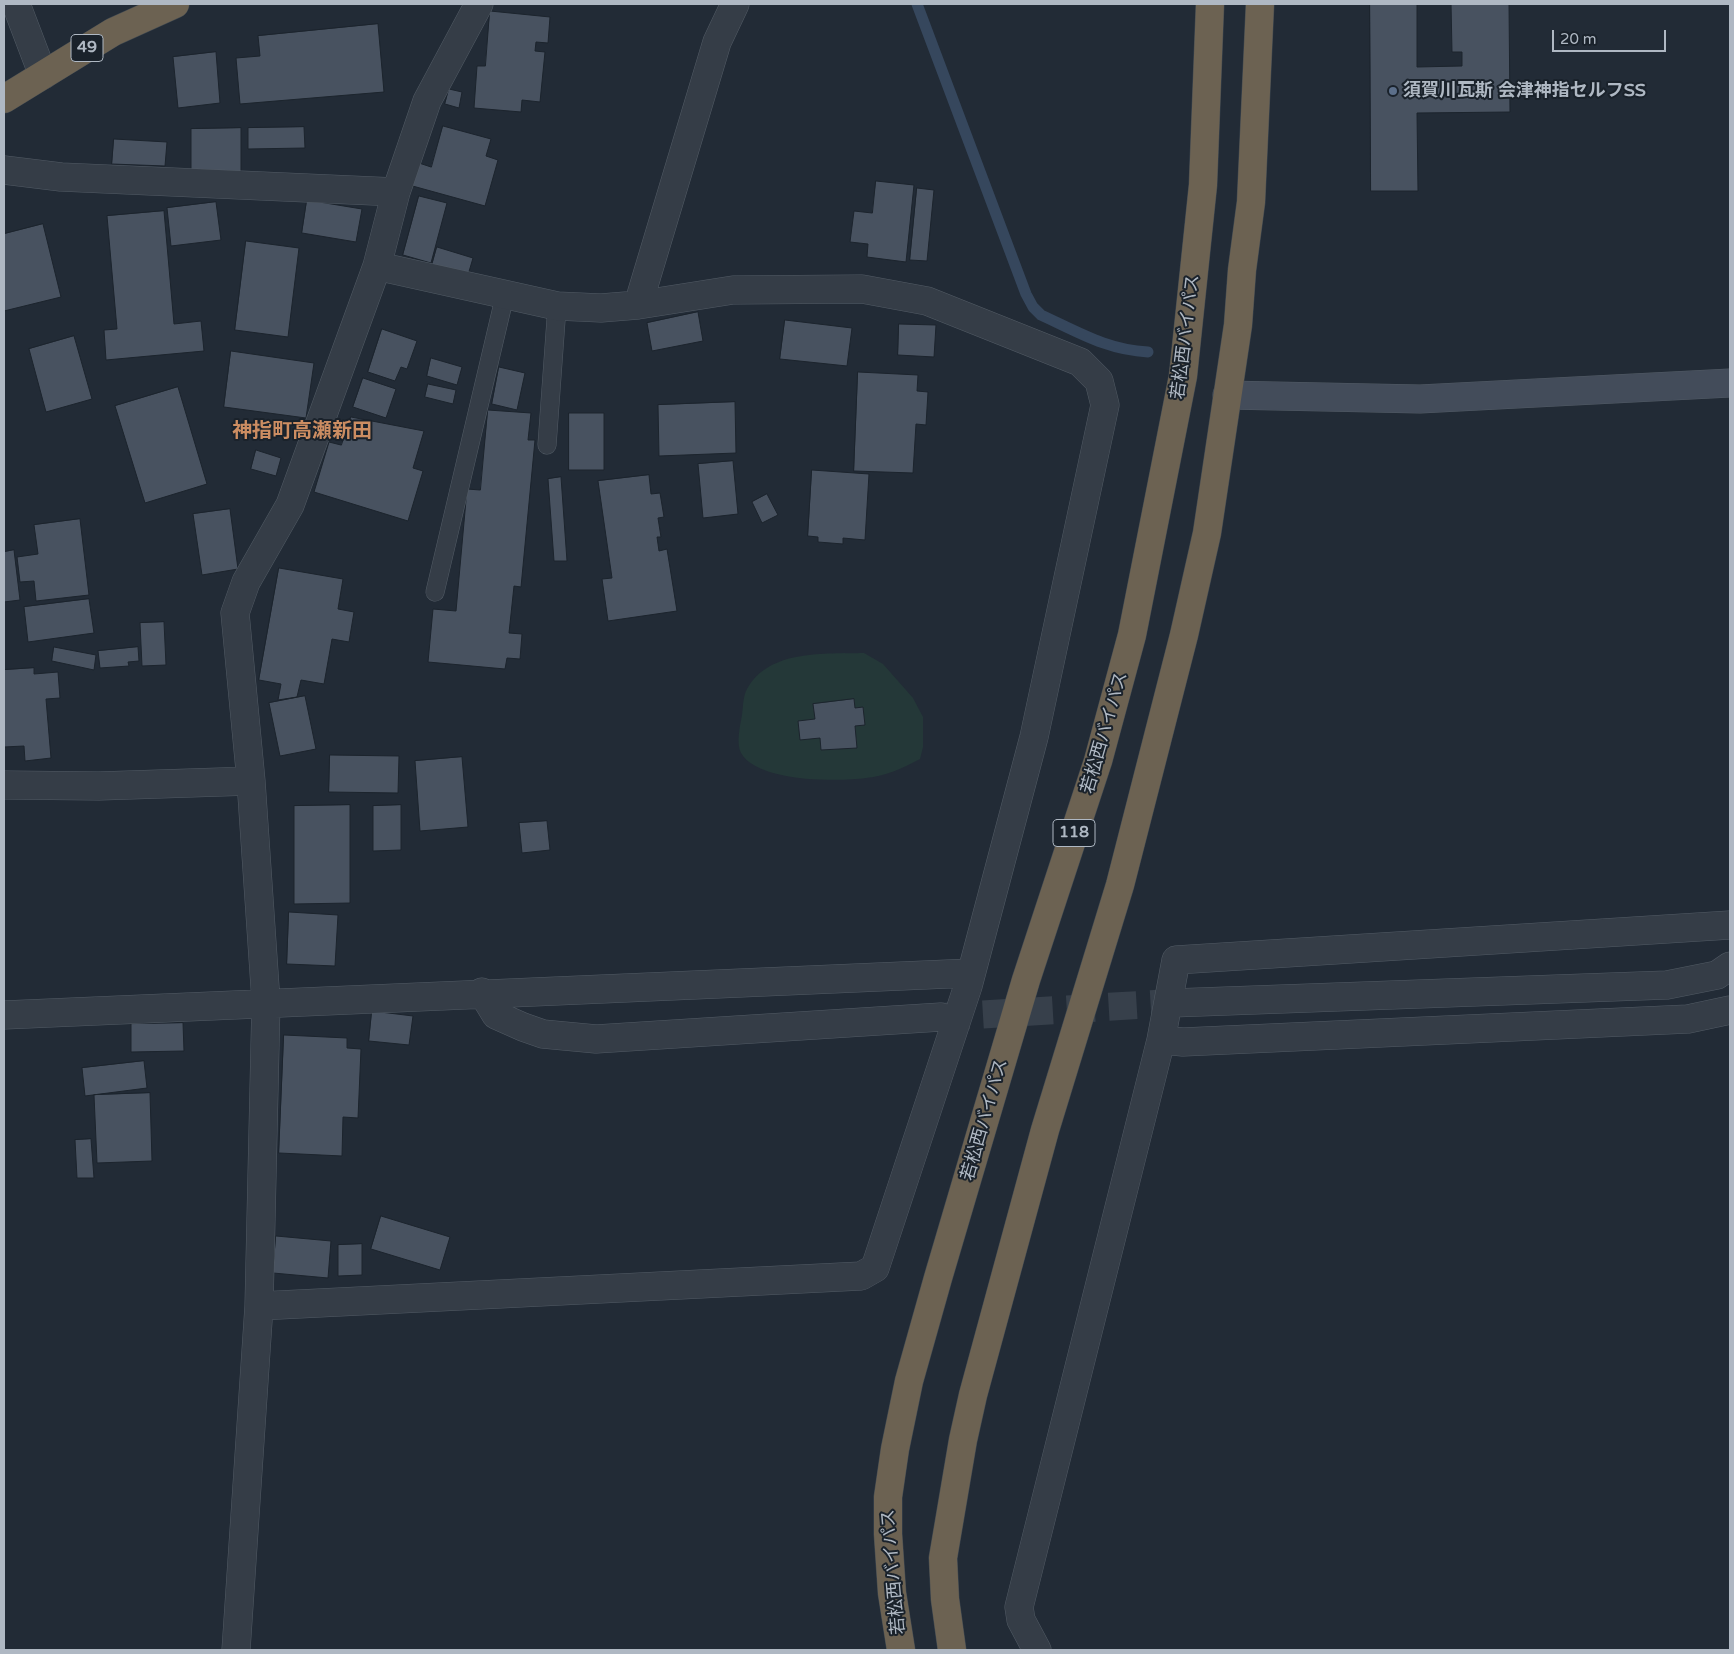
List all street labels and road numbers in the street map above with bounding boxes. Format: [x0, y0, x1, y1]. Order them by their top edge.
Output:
road number: 49 [71, 34, 103, 62]
street label: 若松西バイパス [1168, 273, 1204, 401]
street label: 若松西バイパス [1077, 669, 1133, 797]
road number: 118 [1053, 820, 1095, 846]
street label: 若松西バイパス [957, 1056, 1013, 1184]
street label: 若松西バイパス [878, 1508, 910, 1636]

